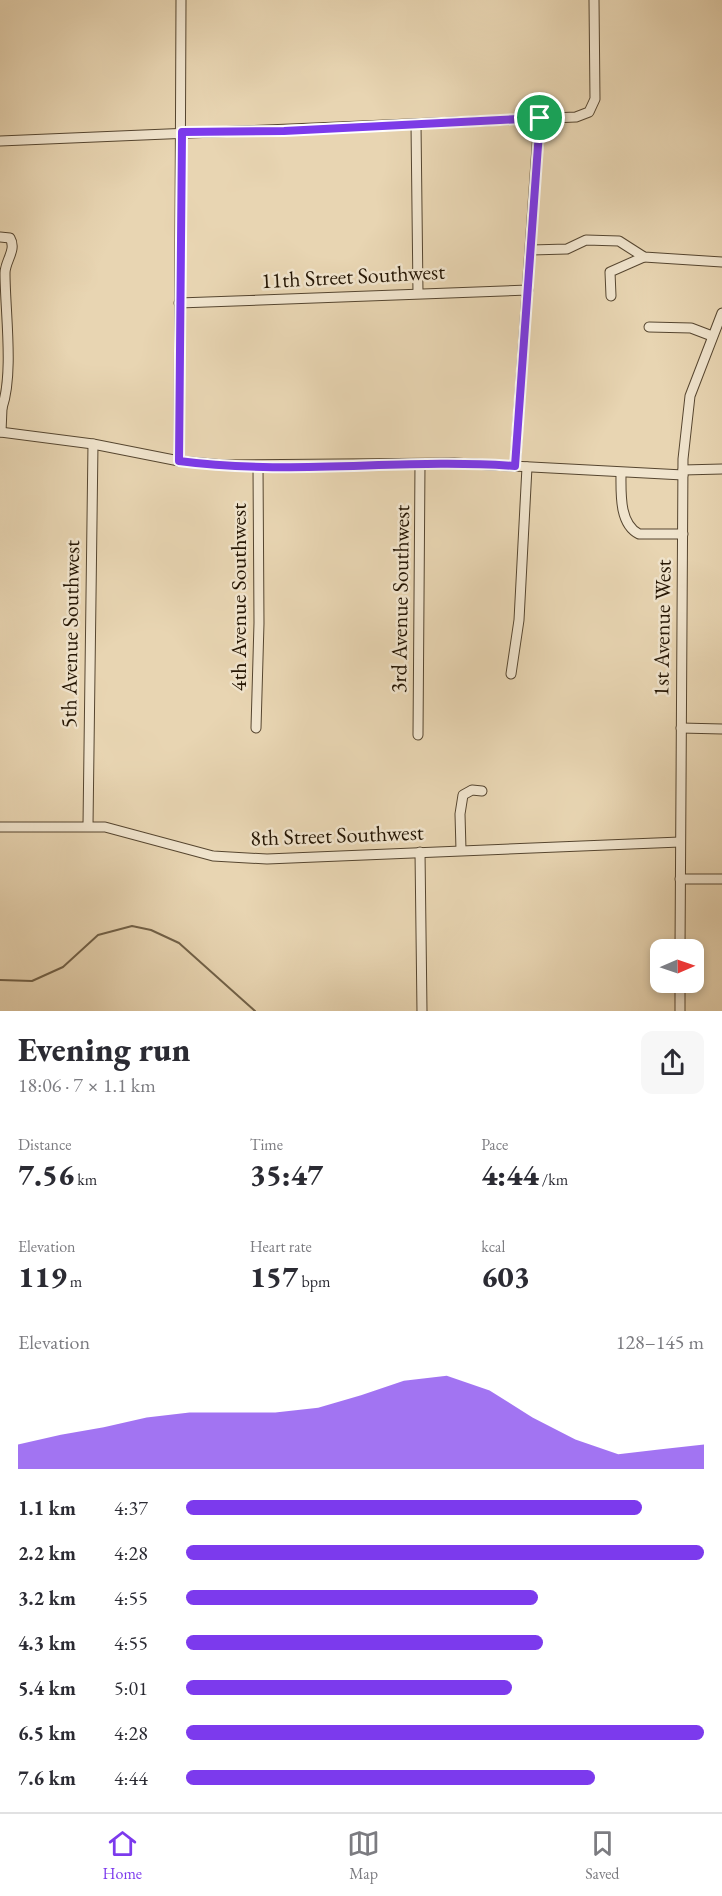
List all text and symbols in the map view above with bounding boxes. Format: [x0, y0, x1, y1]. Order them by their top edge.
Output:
pin [514, 92, 565, 143]
icon: arrive [523, 101, 556, 134]
street label: 11th Street Southwest [260, 257, 446, 295]
street label: 4th Avenue Southwest [224, 503, 253, 691]
street label: 3rd Avenue Southwest [384, 504, 416, 693]
street label: 5th Avenue Southwest [54, 540, 86, 728]
street label: 1st Avenue West [646, 559, 678, 697]
street label: 8th Street Southwest [250, 817, 424, 853]
north arrow [650, 939, 704, 993]
map controls [650, 939, 704, 993]
text: Evening run [18, 1028, 190, 1071]
button: share [641, 1031, 704, 1094]
text: 18:06 · 7 × 1.1 km [18, 1072, 156, 1098]
text: Distance [18, 1134, 71, 1155]
text: Time [250, 1134, 283, 1155]
text: Pace [481, 1134, 508, 1155]
text: 7.56 [18, 1155, 74, 1194]
text: 35:47 [250, 1155, 323, 1194]
text: 4:44 [481, 1155, 539, 1194]
text: km [74, 1169, 97, 1190]
text: /km [539, 1169, 568, 1190]
text: Elevation [18, 1236, 76, 1257]
text: Heart rate [250, 1236, 312, 1257]
text: kcal [481, 1236, 505, 1257]
text: 119 [18, 1257, 67, 1296]
text: 157 [250, 1257, 298, 1296]
text: 603 [481, 1257, 530, 1296]
text: m [67, 1271, 82, 1292]
text: bpm [298, 1271, 330, 1292]
text: Elevation [18, 1329, 90, 1355]
text: 128–145 m [616, 1329, 704, 1355]
text: 1.1 km [18, 1495, 76, 1521]
text: 4:37 [114, 1495, 148, 1521]
text: 2.2 km [18, 1540, 76, 1566]
text: 4:28 [114, 1540, 148, 1566]
text: 3.2 km [18, 1585, 76, 1611]
text: 4:55 [114, 1585, 148, 1611]
text: 4.3 km [18, 1630, 76, 1656]
text: 4:55 [114, 1630, 148, 1656]
text: 5.4 km [18, 1675, 76, 1701]
text: 5:01 [114, 1675, 148, 1701]
text: 6.5 km [18, 1720, 76, 1746]
text: 4:28 [114, 1720, 148, 1746]
text: 7.6 km [18, 1765, 76, 1791]
text: 4:44 [114, 1765, 148, 1791]
tab: Home [103, 1827, 142, 1884]
tab: Map [347, 1827, 380, 1884]
tab: Saved [585, 1827, 619, 1884]

